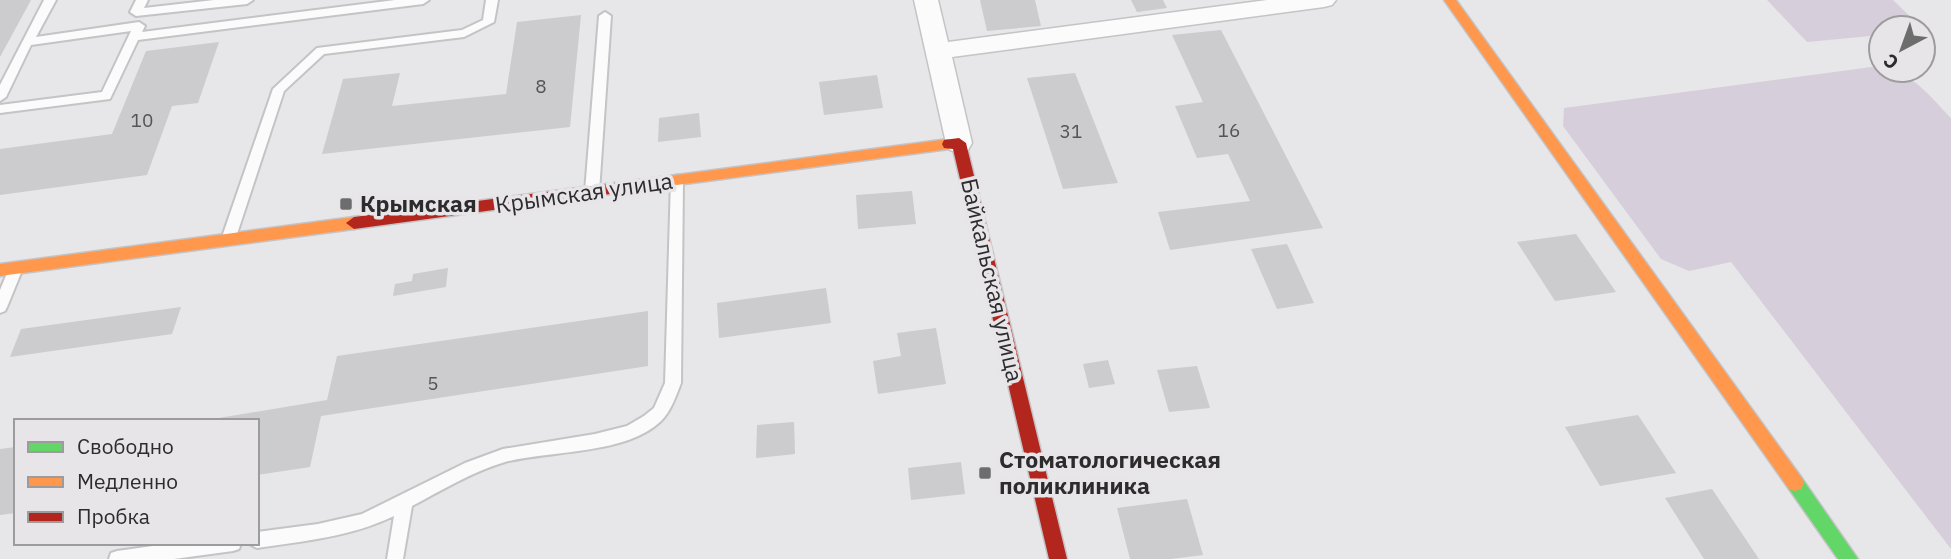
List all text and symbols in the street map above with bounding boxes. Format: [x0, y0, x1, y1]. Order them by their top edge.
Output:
north arrow [1867, 14, 1937, 84]
text: С [1878, 49, 1903, 75]
house number: 8 [535, 74, 547, 98]
house number: 10 [131, 108, 153, 132]
house number: 16 [1218, 118, 1240, 142]
house number: 31 [1060, 119, 1082, 143]
street label: Крымская улица [493, 165, 675, 219]
street label: Байкальская улица [955, 175, 1031, 385]
place label: Крымская [360, 188, 477, 218]
marker: Крымская [338, 196, 354, 212]
house number: 5 [427, 371, 439, 395]
legend [14, 419, 259, 545]
text: Свободно [77, 432, 174, 460]
place label: Стоматологическая поликлиника [999, 444, 1221, 500]
marker: Стоматологическая поликлиника [977, 465, 993, 481]
text: Медленно [77, 467, 178, 495]
text: Пробка [77, 502, 150, 530]

